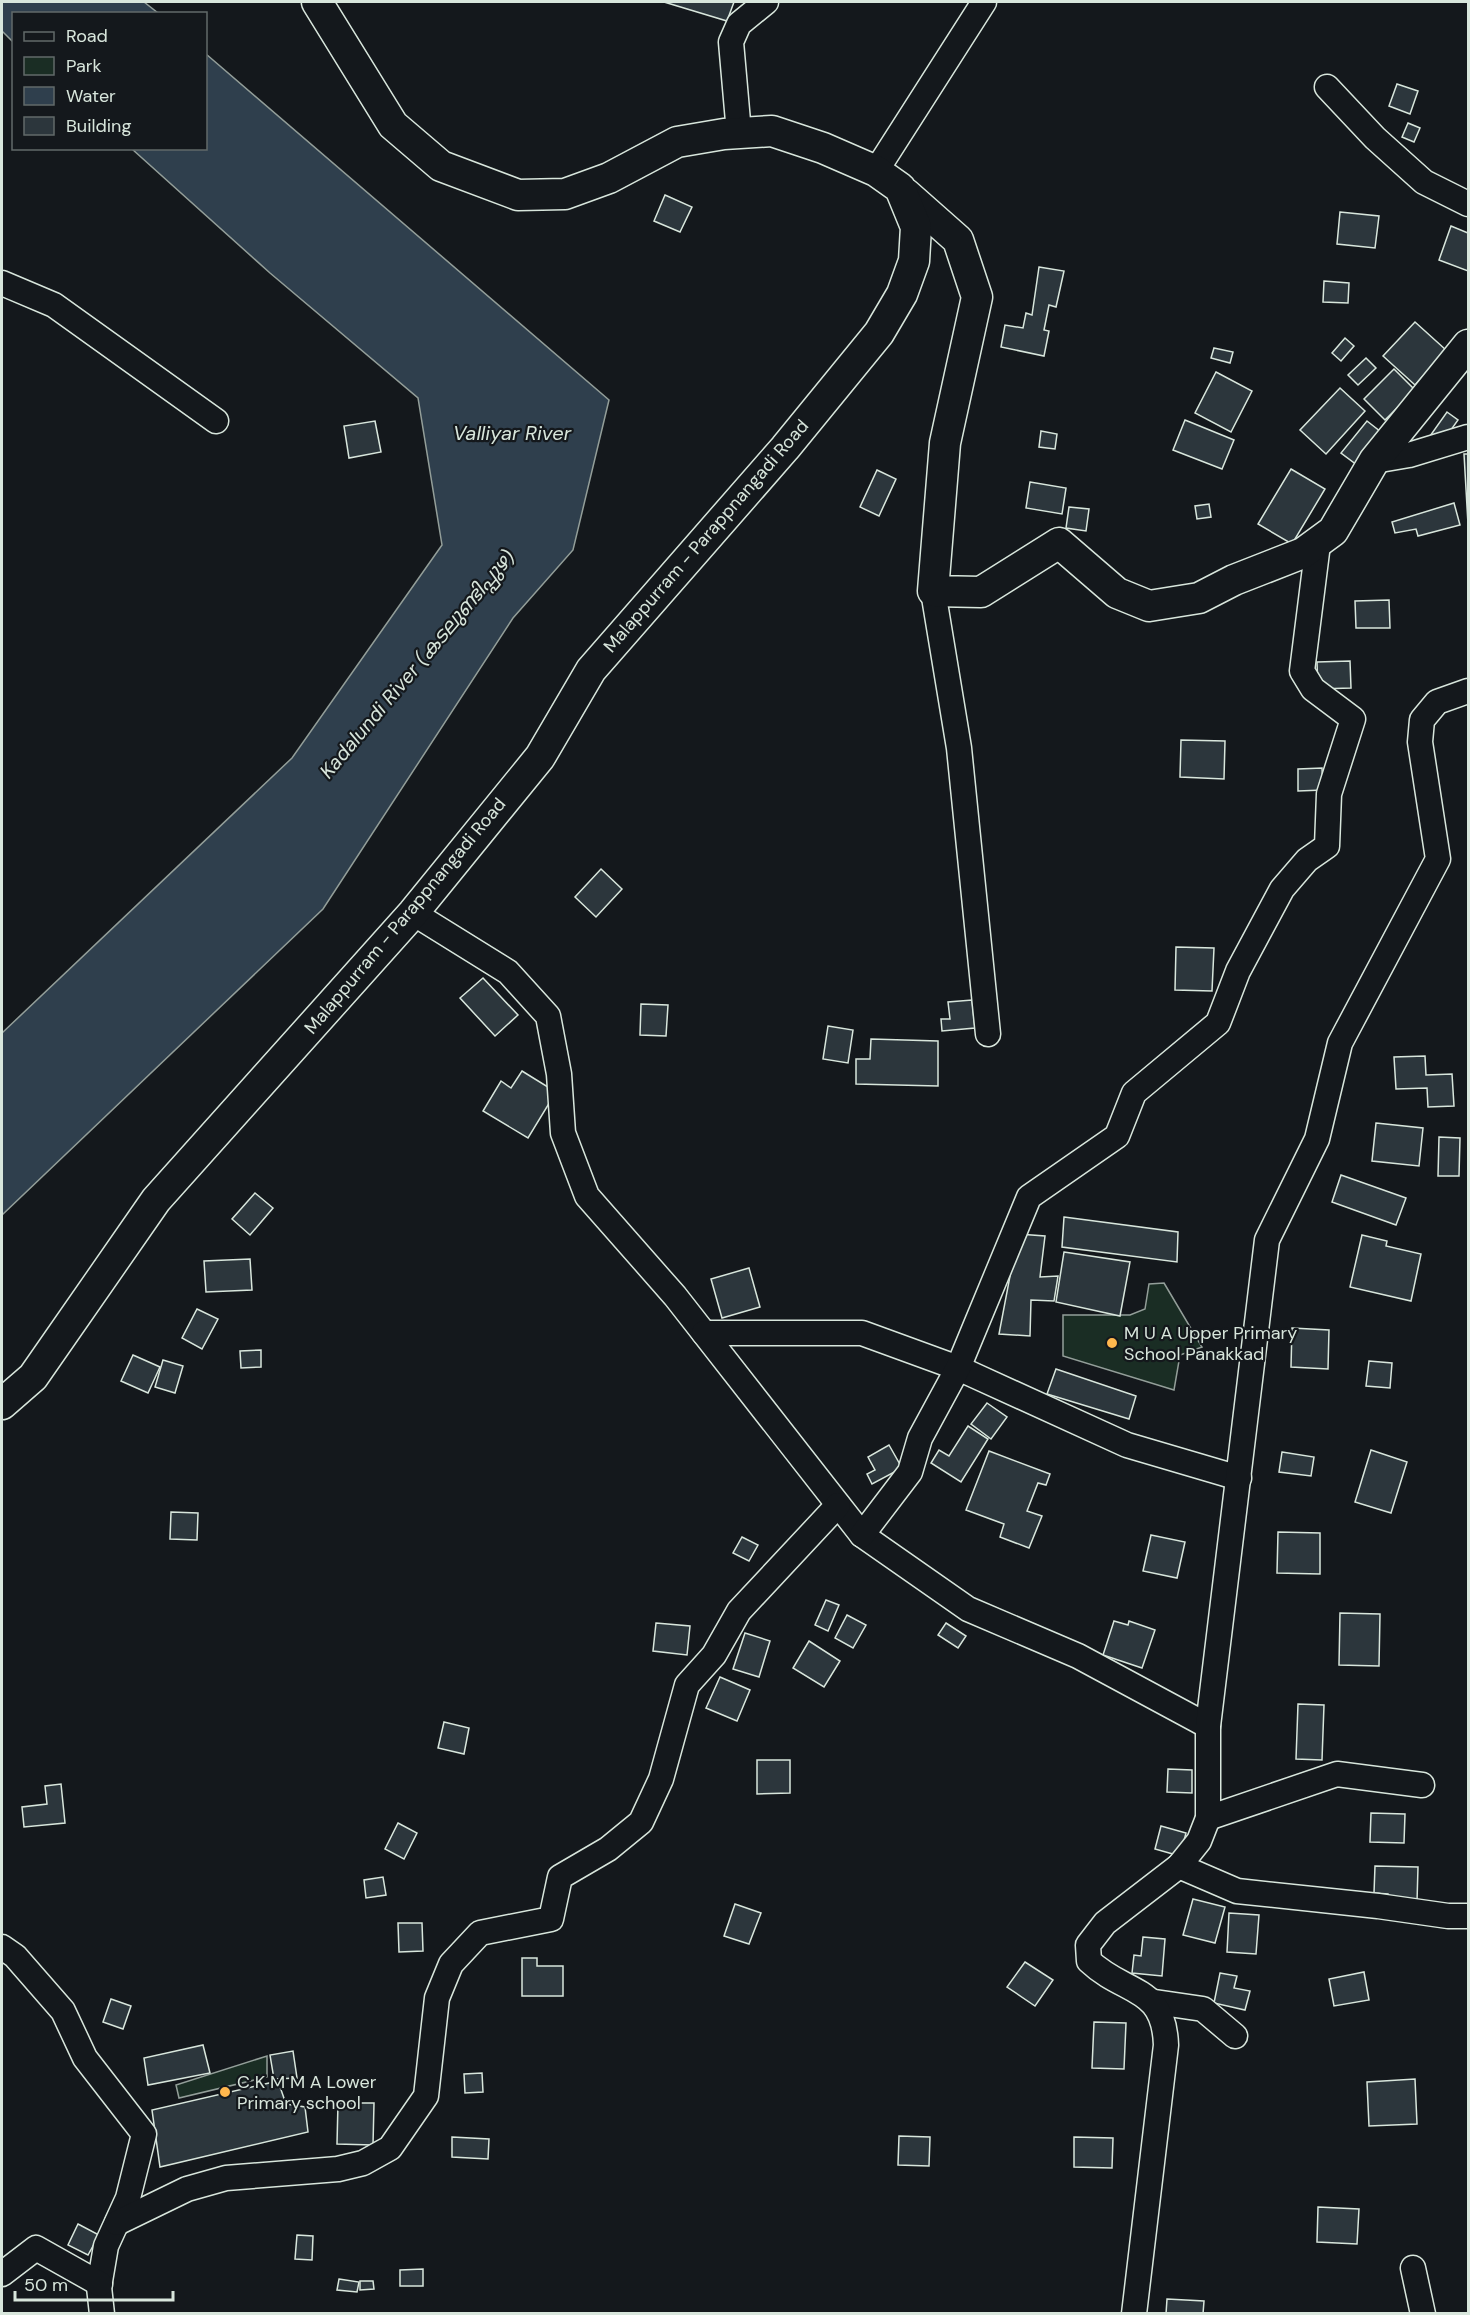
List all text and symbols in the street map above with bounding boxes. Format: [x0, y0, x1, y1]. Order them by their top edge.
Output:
legend [12, 12, 207, 150]
text: Road [66, 24, 108, 48]
text: Park [66, 54, 102, 78]
text: Water [66, 84, 116, 108]
text: Building [66, 114, 131, 138]
street label: Malappurram - Parappnangadi Road [598, 414, 814, 658]
water label: Valliyar River [453, 420, 572, 446]
water label: Kadalundi River (കടലുണ്ടിപ്പുഴ) [314, 544, 521, 784]
street label: Malappurram - Parappnangadi Road [299, 793, 511, 1039]
place label: M U A Upper Primary School Panakkad [1124, 1321, 1297, 1366]
marker: M U A Upper Primary School Panakkad [1105, 1336, 1119, 1350]
place label: C K M M A Lower Primary school [237, 2070, 377, 2115]
marker: C K M M A Lower Primary school [218, 2085, 232, 2099]
scale bar [15, 2264, 172, 2302]
text: 50 m [24, 2273, 68, 2297]

